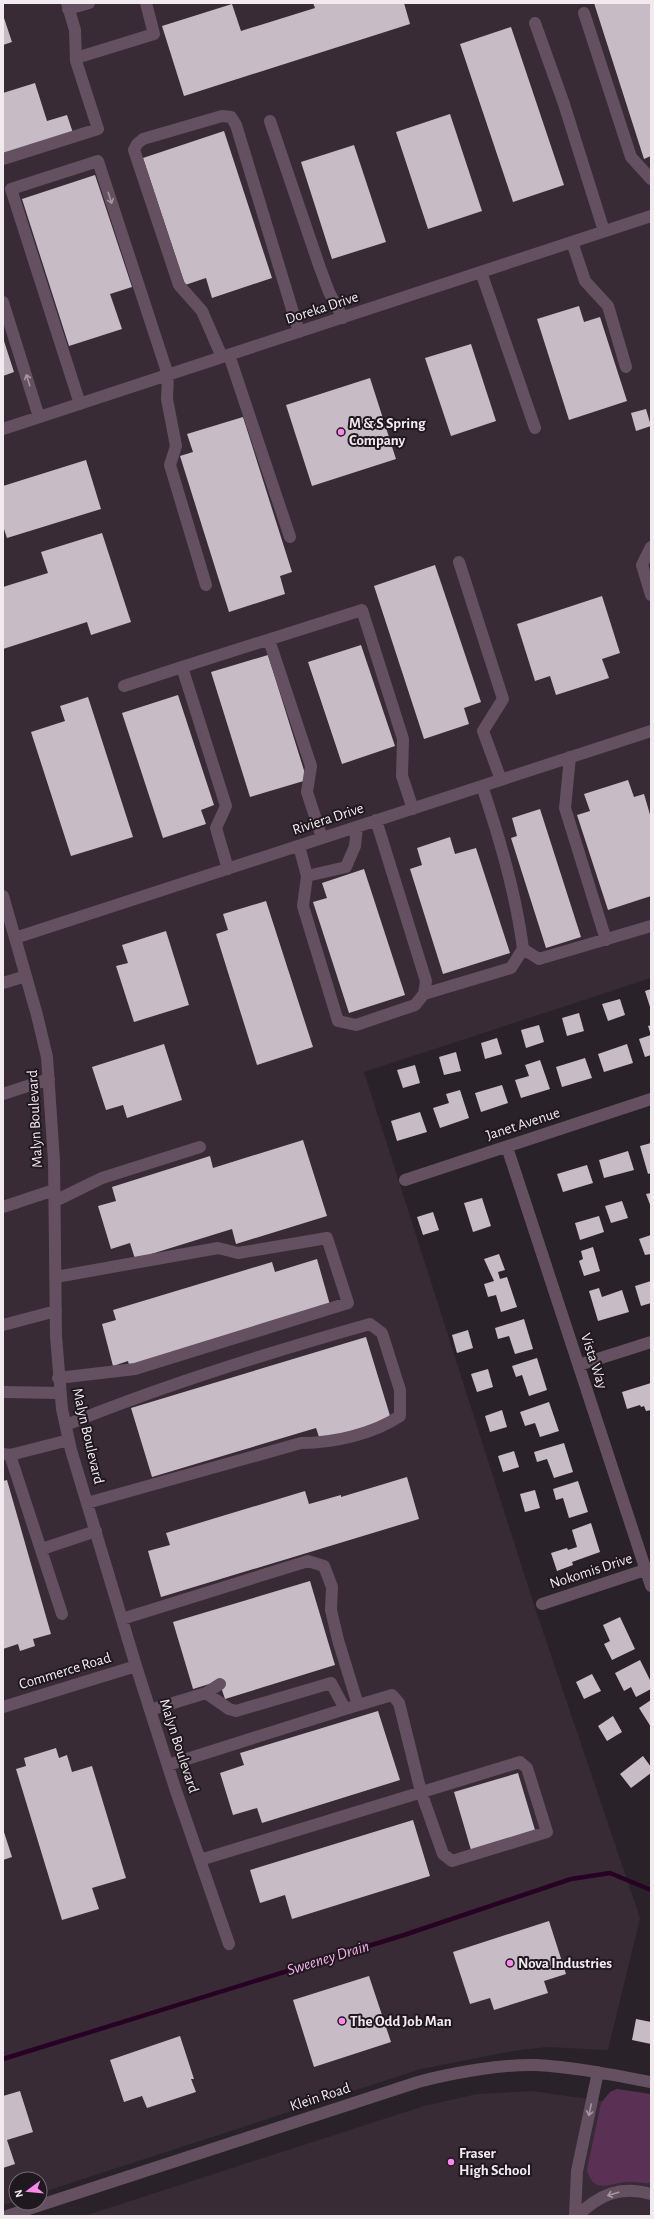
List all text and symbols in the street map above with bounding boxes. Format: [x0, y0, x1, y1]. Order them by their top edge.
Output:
one-way arrow [106, 192, 114, 204]
street label: Doreka Drive [284, 289, 360, 327]
one-way arrow [23, 374, 31, 386]
place label: M & S Spring Company [349, 416, 426, 448]
marker: M & S Spring Company [336, 427, 346, 437]
street label: Riviera Drive [290, 800, 366, 838]
street label: Malyn Boulevard [25, 1069, 45, 1168]
street label: Janet Avenue [484, 1105, 562, 1143]
street label: Vista Way [578, 1331, 610, 1391]
street label: Malyn Boulevard [70, 1387, 106, 1486]
street label: Nokomis Drive [548, 1551, 634, 1591]
street label: Commerce Road [17, 1650, 113, 1692]
street label: Malyn Boulevard [157, 1697, 201, 1795]
water label: Sweeney Drain [285, 1938, 371, 1978]
place label: Nova Industries [518, 1956, 612, 1971]
marker: Nova Industries [505, 1958, 515, 1968]
place label: The Odd Job Man [350, 2014, 452, 2029]
marker: The Odd Job Man [337, 2016, 347, 2026]
street label: Klein Road [288, 2080, 352, 2114]
one-way arrow [586, 2104, 594, 2117]
place label: Fraser High School [459, 2146, 531, 2178]
marker: Fraser High School [446, 2157, 456, 2167]
north arrow [8, 2171, 48, 2211]
text: N [13, 2188, 25, 2199]
one-way arrow [607, 2191, 620, 2198]

